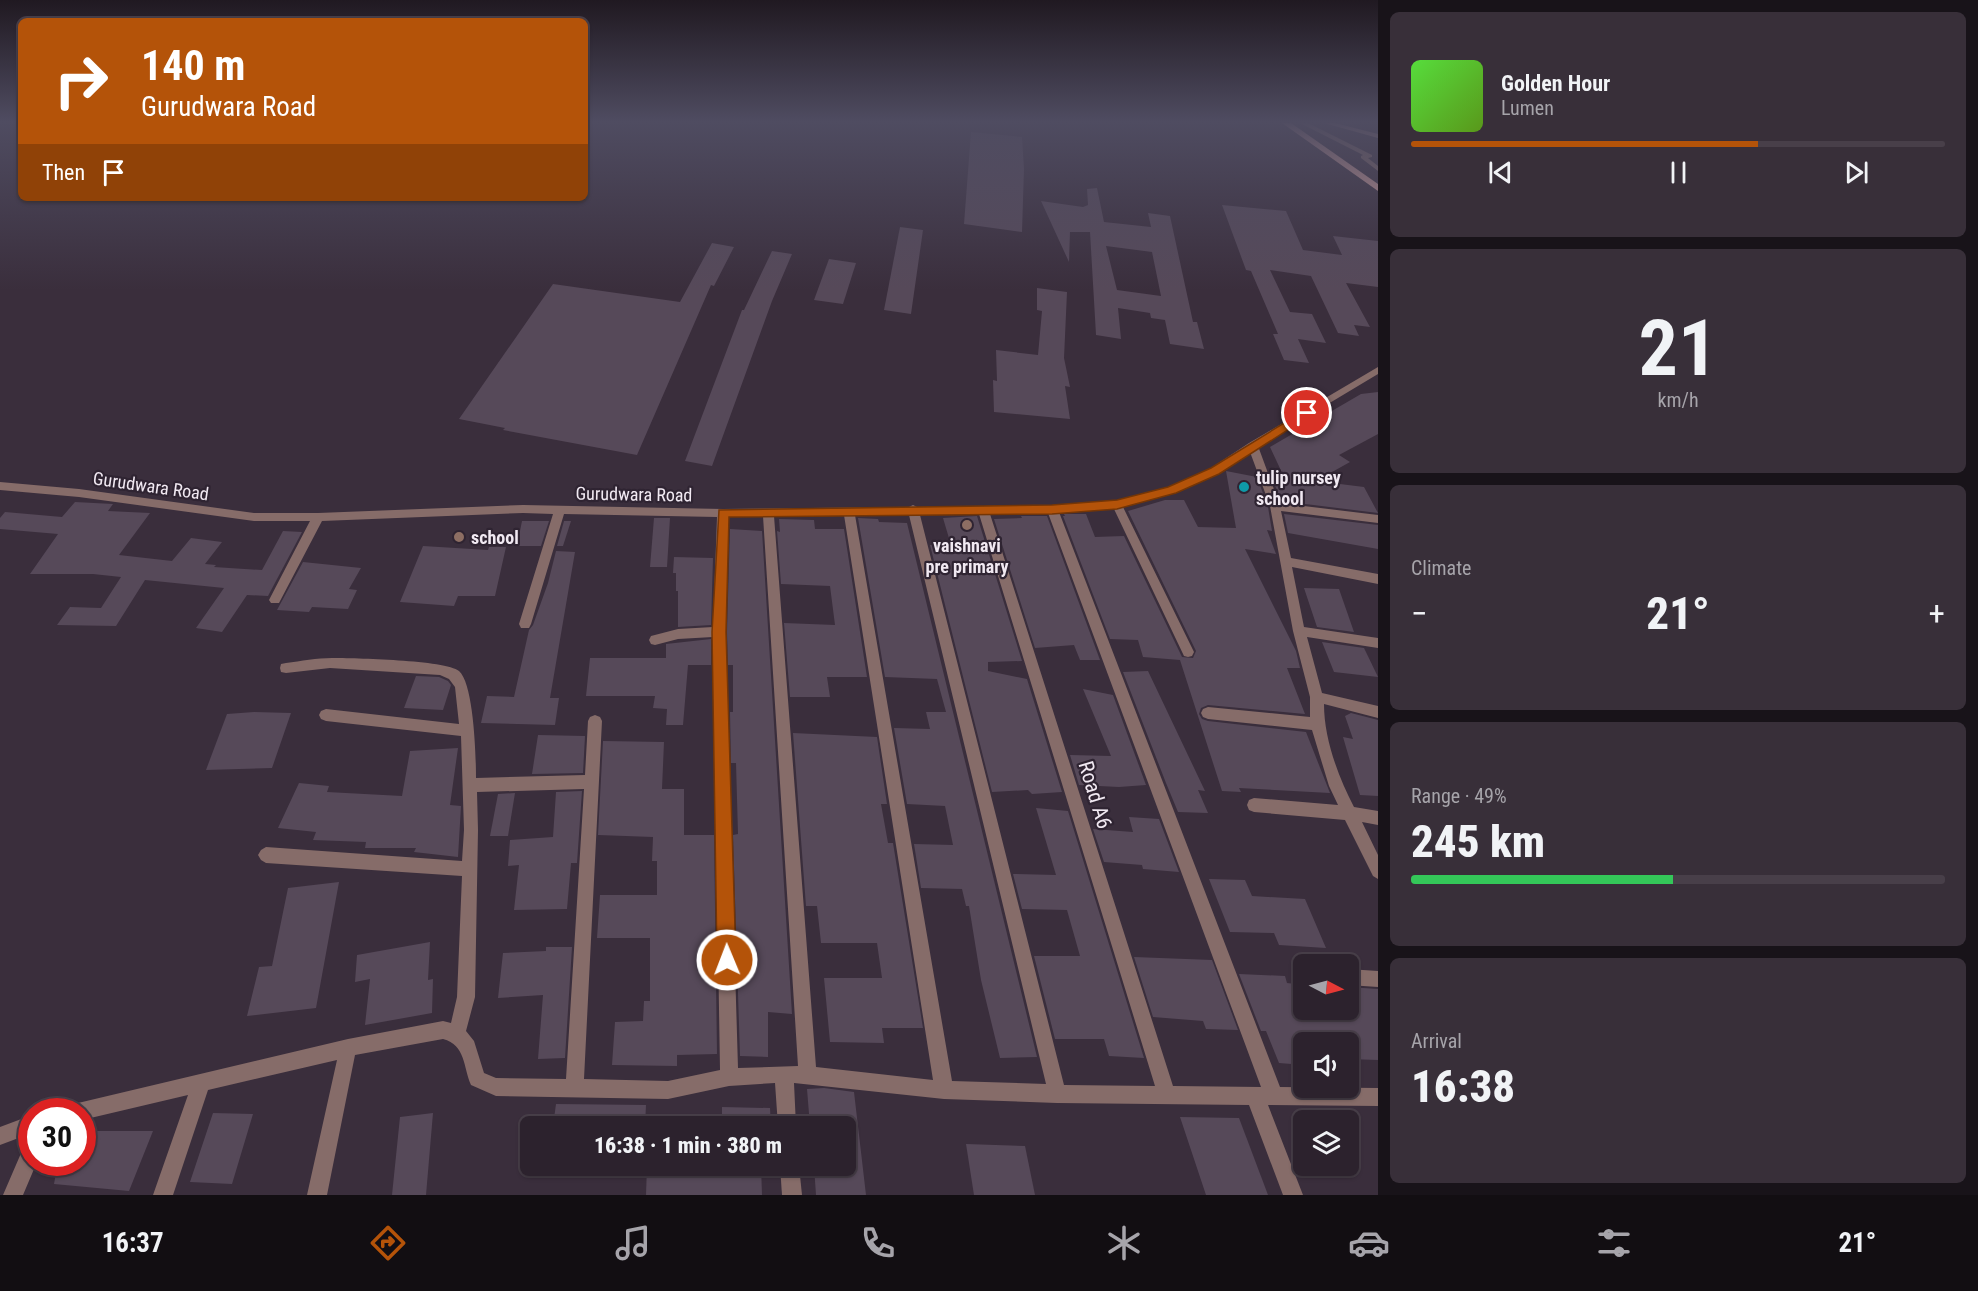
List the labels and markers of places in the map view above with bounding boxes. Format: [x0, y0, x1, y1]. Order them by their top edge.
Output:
pin [1281, 387, 1332, 438]
place label: tulip nursey school [1256, 467, 1341, 509]
marker: tulip nursey school [1237, 480, 1251, 494]
marker: vaishnavi pre primary [960, 518, 974, 532]
place label: school [471, 527, 519, 548]
marker: school [452, 530, 466, 544]
place label: vaishnavi pre primary [926, 535, 1008, 577]

